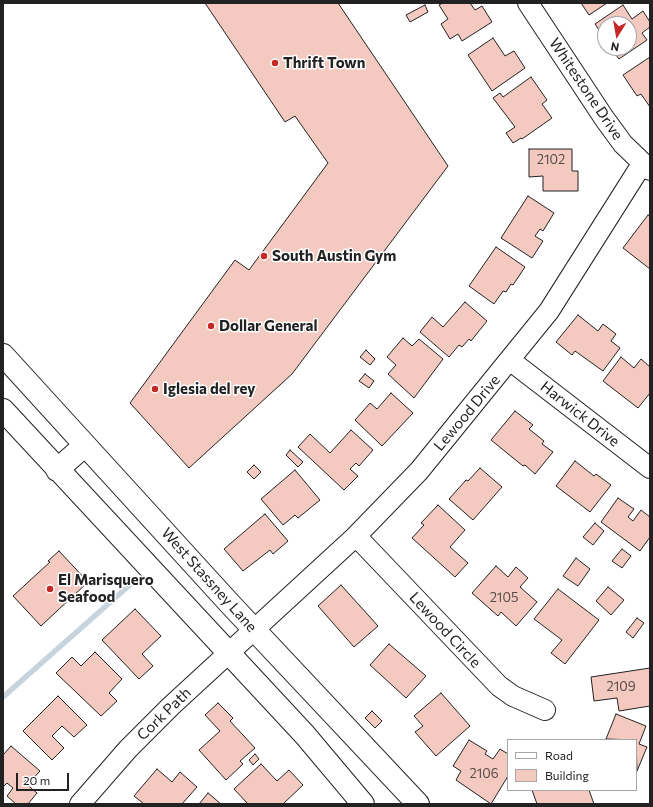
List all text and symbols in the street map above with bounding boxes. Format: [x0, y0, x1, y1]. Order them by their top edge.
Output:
north arrow [597, 16, 637, 56]
street label: Whitestone Drive [545, 35, 627, 143]
text: N [610, 40, 620, 54]
place label: Thrift Town [283, 54, 365, 72]
marker: Thrift Town [270, 58, 280, 68]
house number: 2102 [537, 152, 565, 168]
place label: South Austin Gym [272, 247, 396, 265]
marker: South Austin Gym [259, 251, 269, 261]
place label: Dollar General [219, 317, 318, 335]
marker: Dollar General [206, 321, 216, 331]
street label: Lewood Drive [430, 371, 504, 455]
street label: Harwick Drive [537, 377, 623, 451]
place label: Iglesia del rey [163, 380, 255, 398]
marker: Iglesia del rey [150, 384, 160, 394]
street label: West Stassney Lane [157, 524, 261, 636]
place label: El Marisquero Seafood [58, 571, 154, 606]
marker: El Marisquero Seafood [45, 584, 55, 594]
street label: Lewood Circle [406, 589, 484, 671]
house number: 2105 [490, 590, 518, 606]
house number: 2109 [606, 679, 636, 695]
street label: Cork Path [133, 684, 195, 744]
legend [507, 739, 637, 791]
text: Road [545, 748, 573, 762]
scale bar [18, 765, 71, 791]
house number: 2106 [469, 766, 499, 782]
text: Building [545, 768, 589, 782]
text: 20 m [23, 773, 50, 787]

